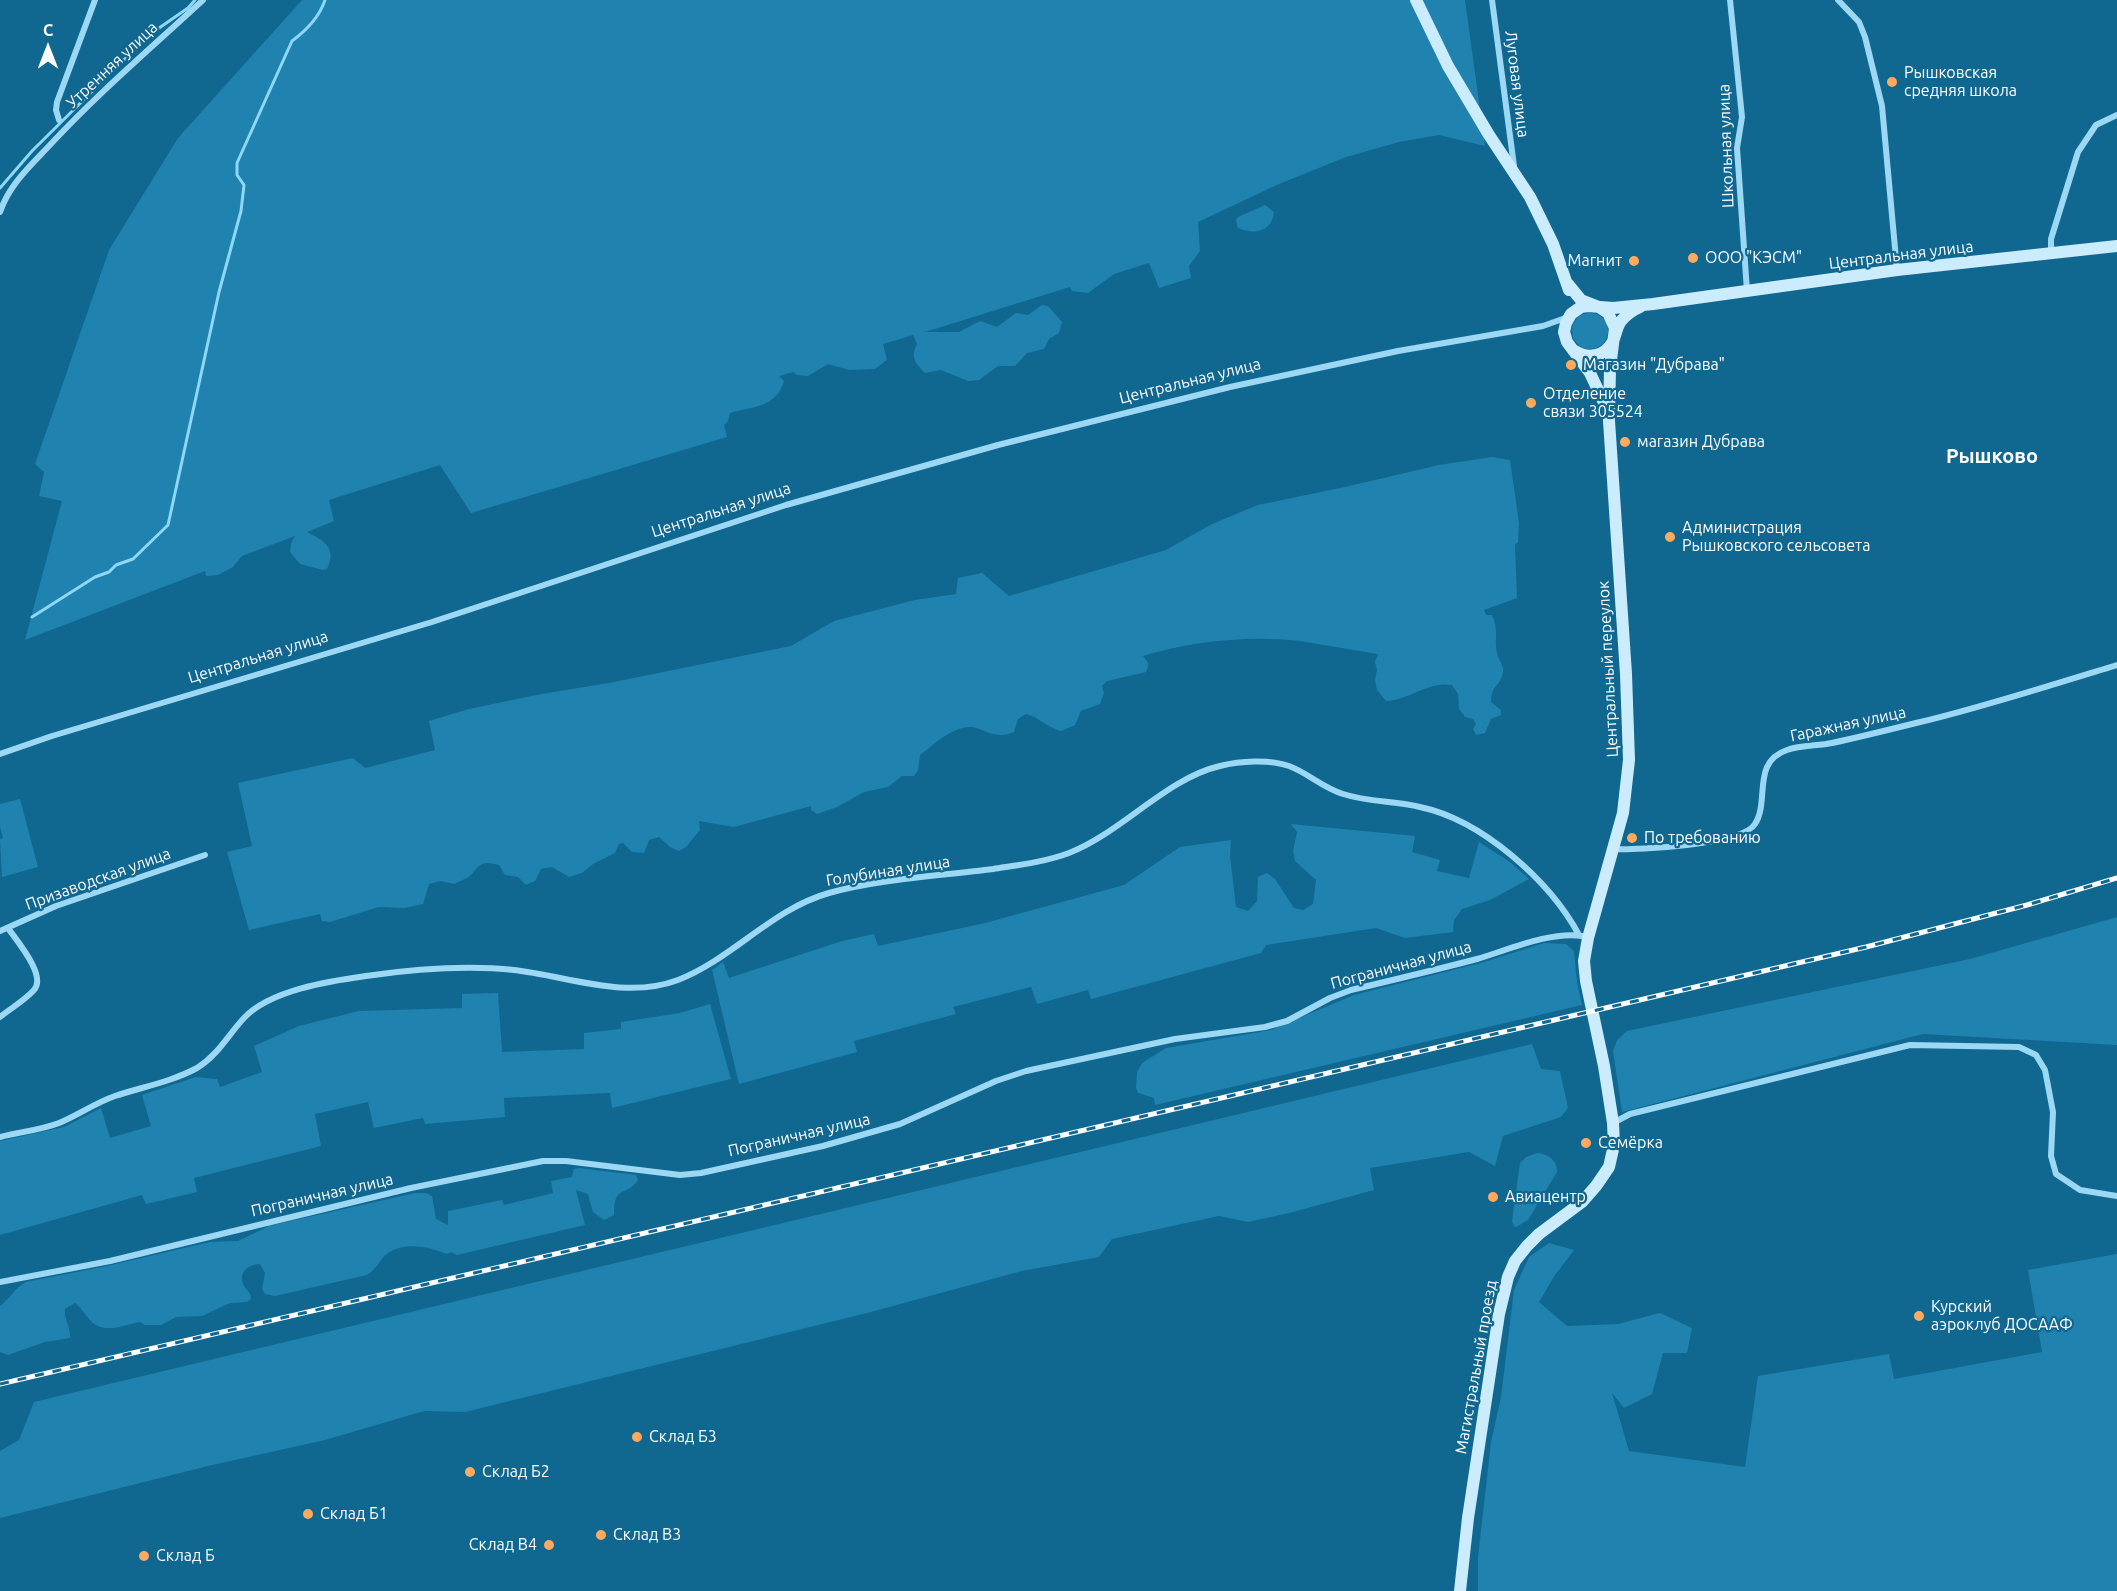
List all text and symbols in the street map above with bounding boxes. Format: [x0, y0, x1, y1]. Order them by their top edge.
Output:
north arrow [18, 18, 78, 78]
street label: Утренняя улица [62, 18, 162, 112]
text: С [43, 21, 53, 39]
street label: Луговая улица [1501, 29, 1533, 139]
place label: Рышковская средняя школа [1904, 63, 2017, 101]
marker: Рышковская средняя школа [1885, 75, 1899, 89]
street label: Школьная улица [1714, 84, 1738, 208]
street label: Центральная улица [1828, 237, 1974, 273]
place label: ООО "КЭСМ" [1705, 248, 1802, 268]
place label: Магнит [1568, 251, 1622, 271]
marker: ООО "КЭСМ" [1686, 251, 1700, 265]
marker: Магнит [1627, 254, 1641, 268]
street label: Центральная улица [1117, 354, 1263, 408]
place label: Магазин "Дубрава" [1583, 355, 1725, 375]
marker: Магазин "Дубрава" [1564, 358, 1578, 372]
place label: Отделение связи 305524 [1543, 384, 1643, 422]
marker: Отделение связи 305524 [1524, 396, 1538, 410]
place label: магазин Дубрава [1637, 432, 1765, 452]
marker: магазин Дубрава [1618, 435, 1632, 449]
district label: Рышково [1946, 444, 2038, 468]
street label: Центральная улица [649, 478, 793, 542]
place label: Администрация Рышковского сельсовета [1682, 518, 1870, 556]
marker: Администрация Рышковского сельсовета [1663, 530, 1677, 544]
street label: Центральный переулок [1594, 580, 1622, 758]
street label: Центральная улица [186, 627, 330, 687]
street label: Гаражная улица [1788, 702, 1908, 746]
place label: По требованию [1644, 828, 1761, 848]
marker: По требованию [1625, 831, 1639, 845]
street label: Призаводская улица [23, 844, 173, 914]
street label: Голубиная улица [825, 852, 951, 890]
street label: Пограничная улица [1328, 937, 1474, 993]
street label: Пограничная улица [726, 1109, 872, 1161]
place label: Семёрка [1598, 1133, 1663, 1153]
marker: Семёрка [1579, 1136, 1593, 1150]
street label: Пограничная улица [249, 1169, 395, 1221]
place label: Авиацентр [1505, 1187, 1586, 1207]
marker: Авиацентр [1486, 1190, 1500, 1204]
street label: Магистральный проезд [1451, 1279, 1501, 1455]
place label: Курский аэроклуб ДОСААФ [1931, 1297, 2073, 1335]
marker: Курский аэроклуб ДОСААФ [1912, 1309, 1926, 1323]
place label: Склад Б3 [649, 1427, 717, 1447]
marker: Склад Б3 [630, 1430, 644, 1444]
place label: Склад Б2 [482, 1462, 550, 1482]
marker: Склад Б2 [463, 1465, 477, 1479]
place label: Склад Б1 [320, 1504, 388, 1524]
marker: Склад Б1 [301, 1507, 315, 1521]
place label: Склад В3 [613, 1525, 681, 1545]
marker: Склад В3 [594, 1528, 608, 1542]
place label: Склад В4 [469, 1535, 537, 1555]
marker: Склад В4 [542, 1538, 556, 1552]
place label: Склад Б [156, 1546, 215, 1566]
marker: Склад Б [137, 1549, 151, 1563]

